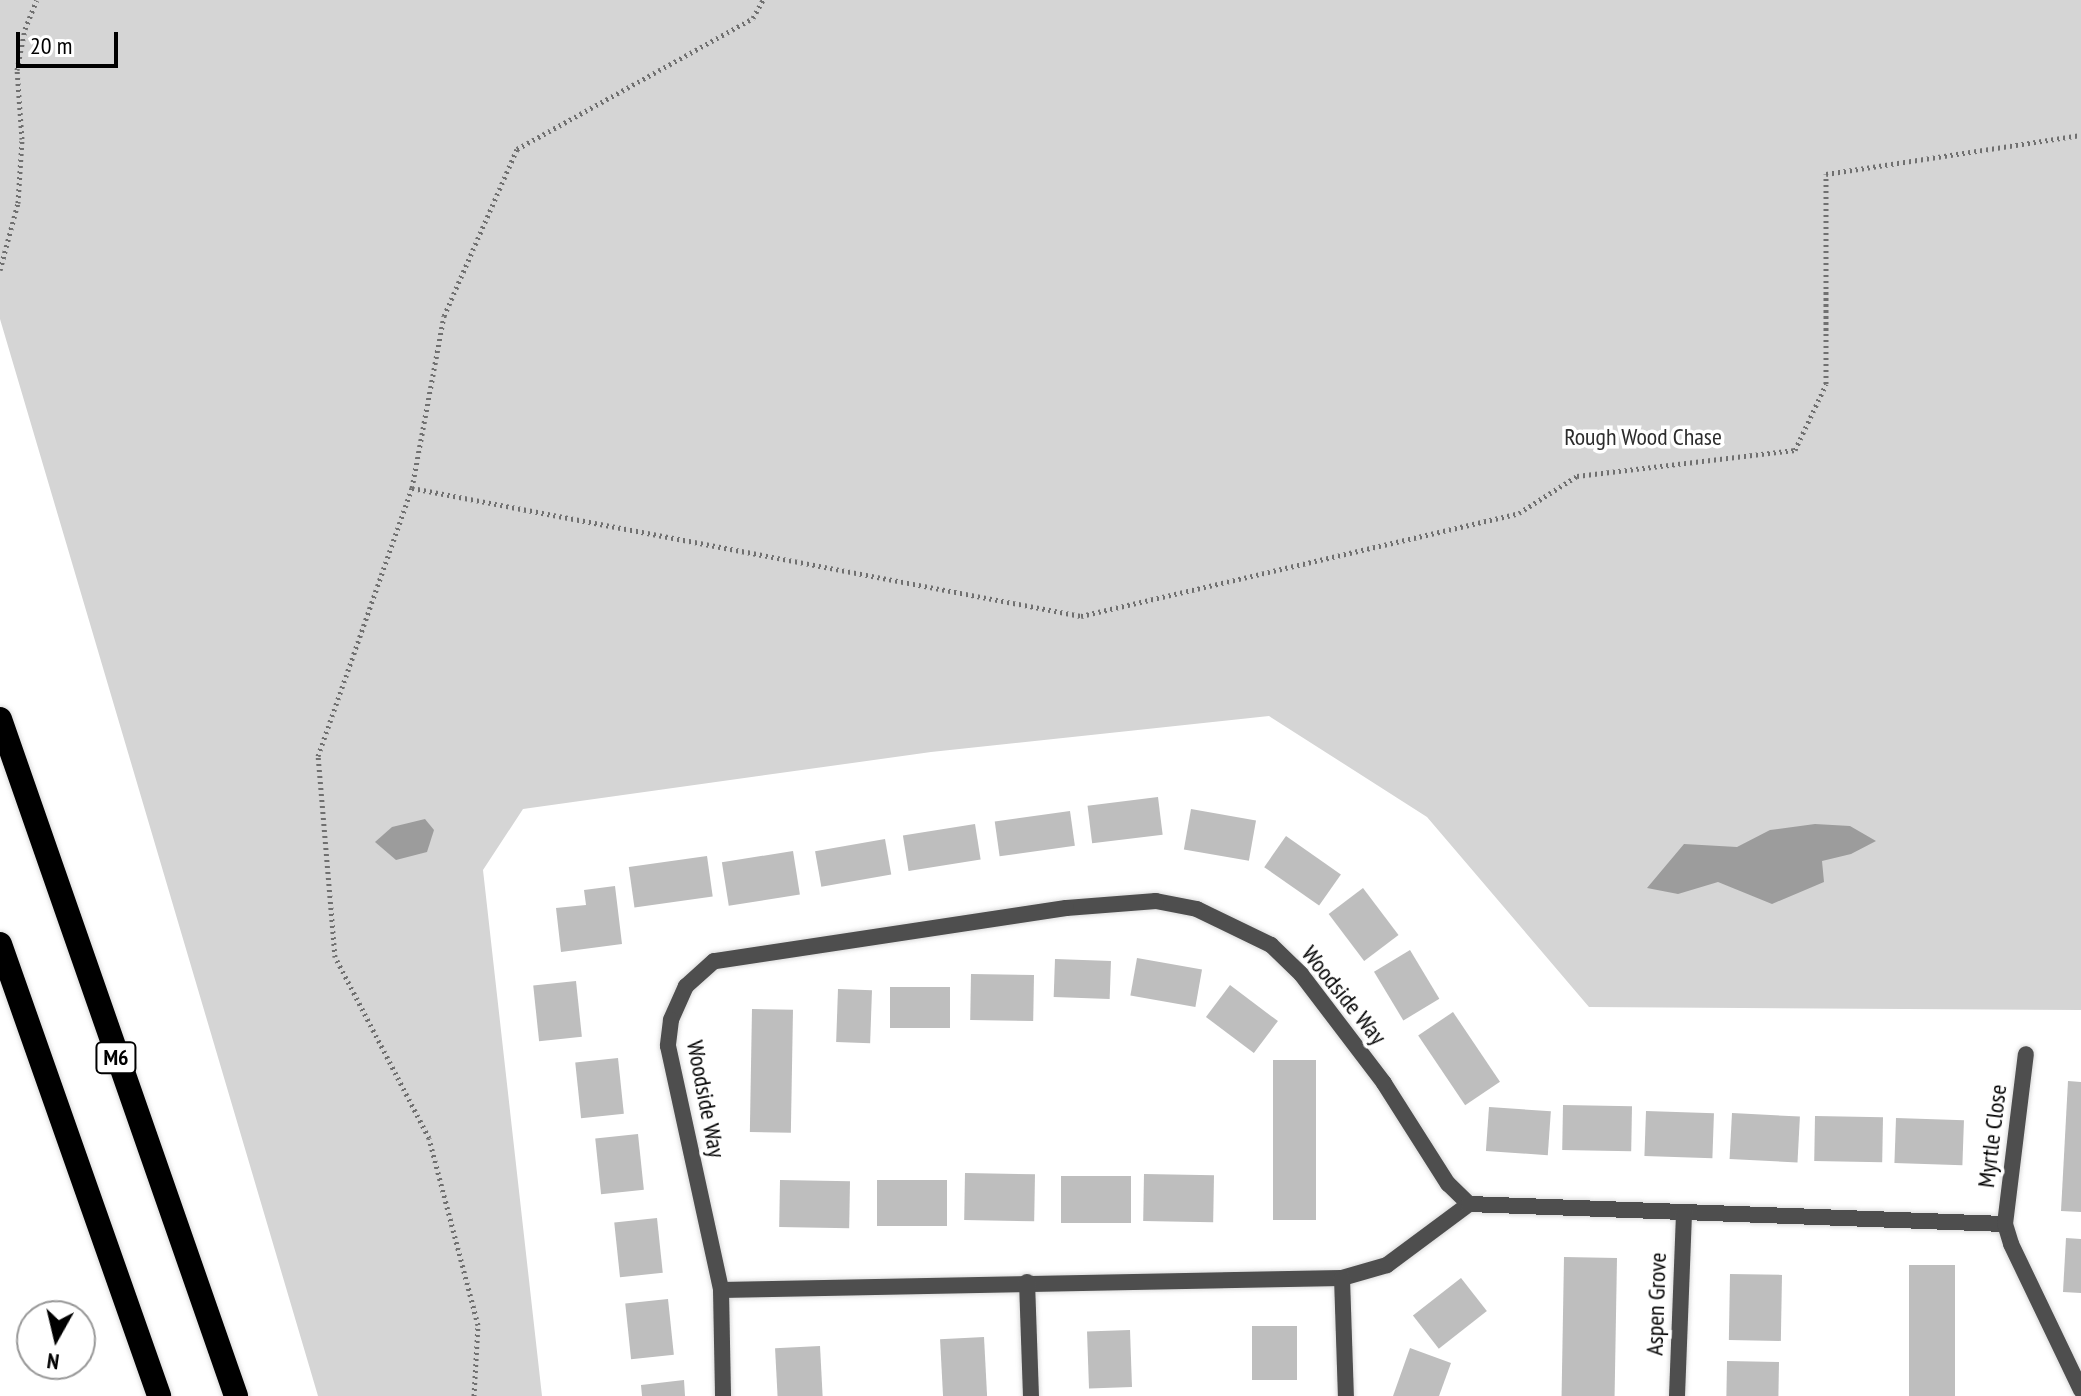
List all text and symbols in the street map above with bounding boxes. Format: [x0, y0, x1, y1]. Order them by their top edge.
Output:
scale bar [20, 16, 122, 66]
text: 20 m [30, 30, 72, 61]
park label: Rough Wood Chase [1564, 423, 1722, 451]
street label: Woodside Way [1295, 940, 1393, 1050]
street label: Woodside Way [681, 1038, 731, 1160]
road number: M6 [94, 1040, 138, 1076]
street label: Myrtle Close [1971, 1083, 2013, 1189]
street label: Aspen Grove [1640, 1252, 1672, 1356]
north arrow [16, 1300, 96, 1380]
text: N [45, 1347, 61, 1376]

